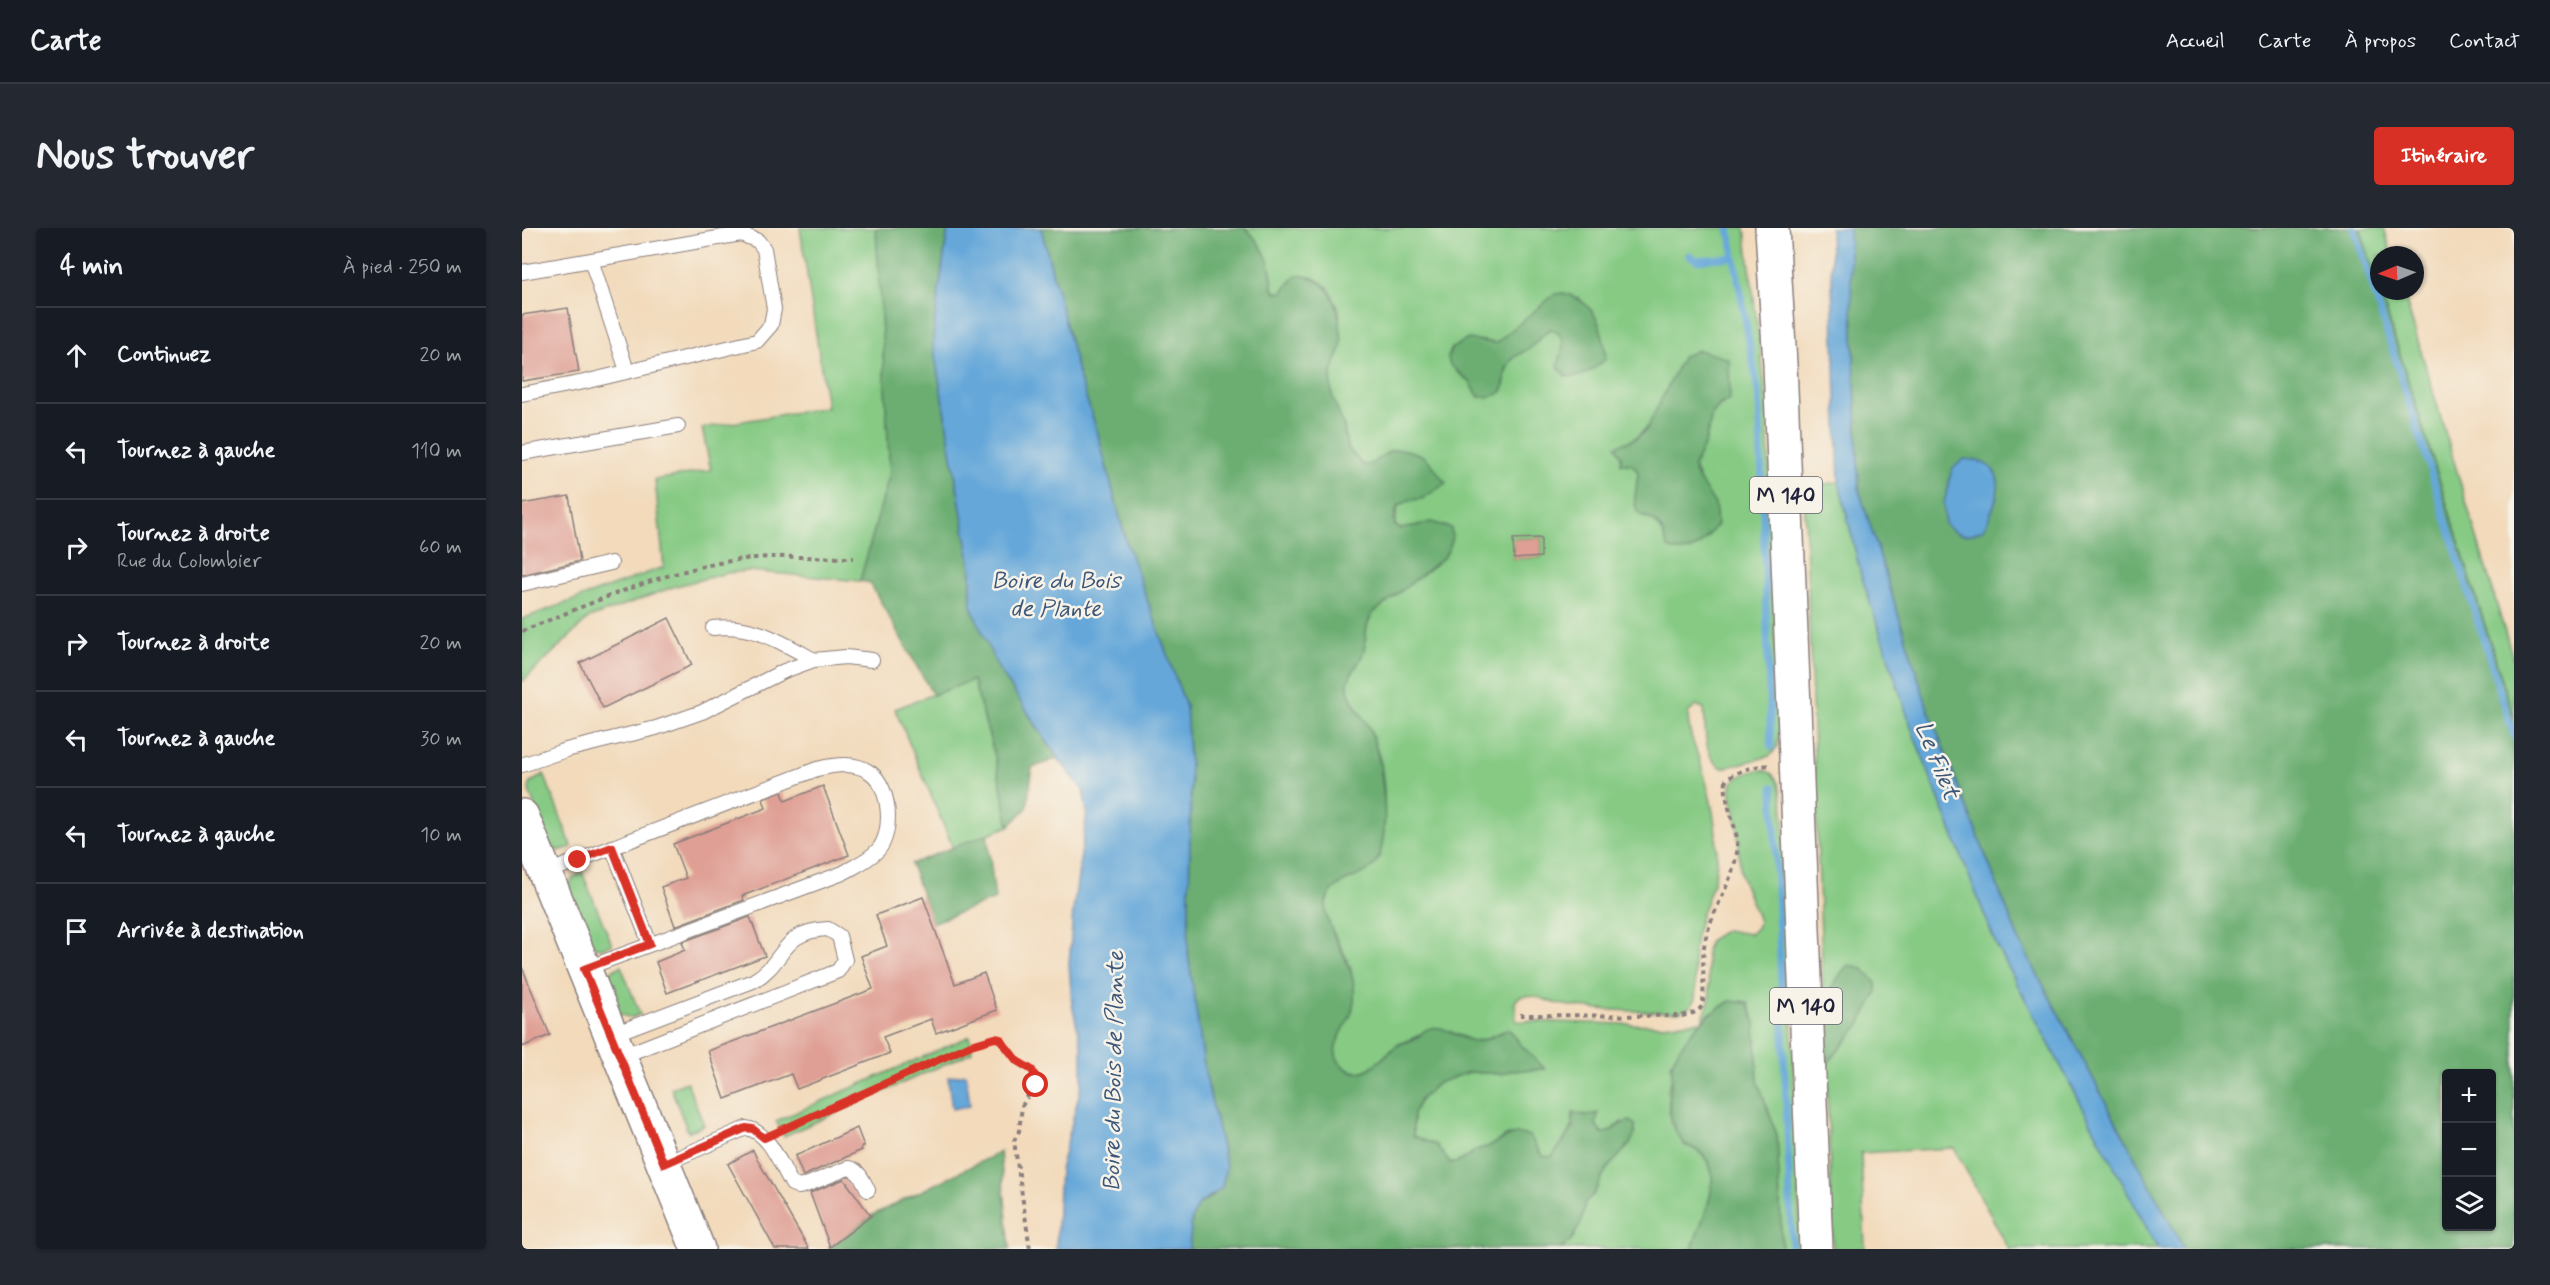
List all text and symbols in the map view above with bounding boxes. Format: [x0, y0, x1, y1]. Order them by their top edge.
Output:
text: Carte [30, 23, 102, 60]
text: Accueil [2166, 27, 2225, 55]
text: Carte [2258, 27, 2312, 55]
text: À propos [2345, 27, 2416, 55]
text: Contact [2449, 27, 2520, 55]
button: Itinéraire [2374, 127, 2514, 185]
text: Nous trouver [36, 129, 254, 184]
north arrow [2370, 246, 2424, 300]
text: 4 min [60, 250, 123, 284]
text: À pied · 250 m [343, 254, 462, 281]
icon: ahead [60, 339, 93, 372]
text: Continuez [117, 341, 211, 369]
text: 20 m [419, 342, 462, 369]
icon: left [60, 435, 93, 468]
text: Tournez à gauche [117, 437, 275, 465]
text: 110 m [411, 438, 462, 465]
road number: M 140 [1750, 477, 1822, 513]
text: Tournez à droite [117, 520, 270, 548]
icon: right [60, 531, 93, 564]
text: 60 m [419, 534, 462, 561]
text: Rue du Colombier [117, 548, 262, 575]
water label: Boire du Bois de Plante [992, 566, 1123, 625]
icon: right [60, 627, 93, 660]
text: Tournez à droite [117, 629, 270, 657]
text: 20 m [419, 630, 462, 657]
water label: Le Filet [1907, 717, 1967, 806]
icon: left [60, 723, 93, 756]
text: Tournez à gauche [117, 725, 275, 753]
text: 30 m [420, 726, 462, 753]
icon: left [60, 819, 93, 852]
text: Tournez à gauche [117, 821, 275, 849]
text: 10 m [420, 822, 462, 849]
route end [564, 846, 590, 872]
icon: arrive [60, 915, 93, 948]
text: Arrivée à destination [117, 917, 304, 945]
water label: Boire du Bois de Plante [1097, 950, 1132, 1192]
road number: M 140 [1770, 988, 1842, 1024]
map controls [2442, 1069, 2496, 1231]
button: + [2442, 1069, 2496, 1123]
route start [1022, 1071, 1048, 1097]
button: − [2442, 1123, 2496, 1177]
button: layers [2442, 1177, 2496, 1231]

